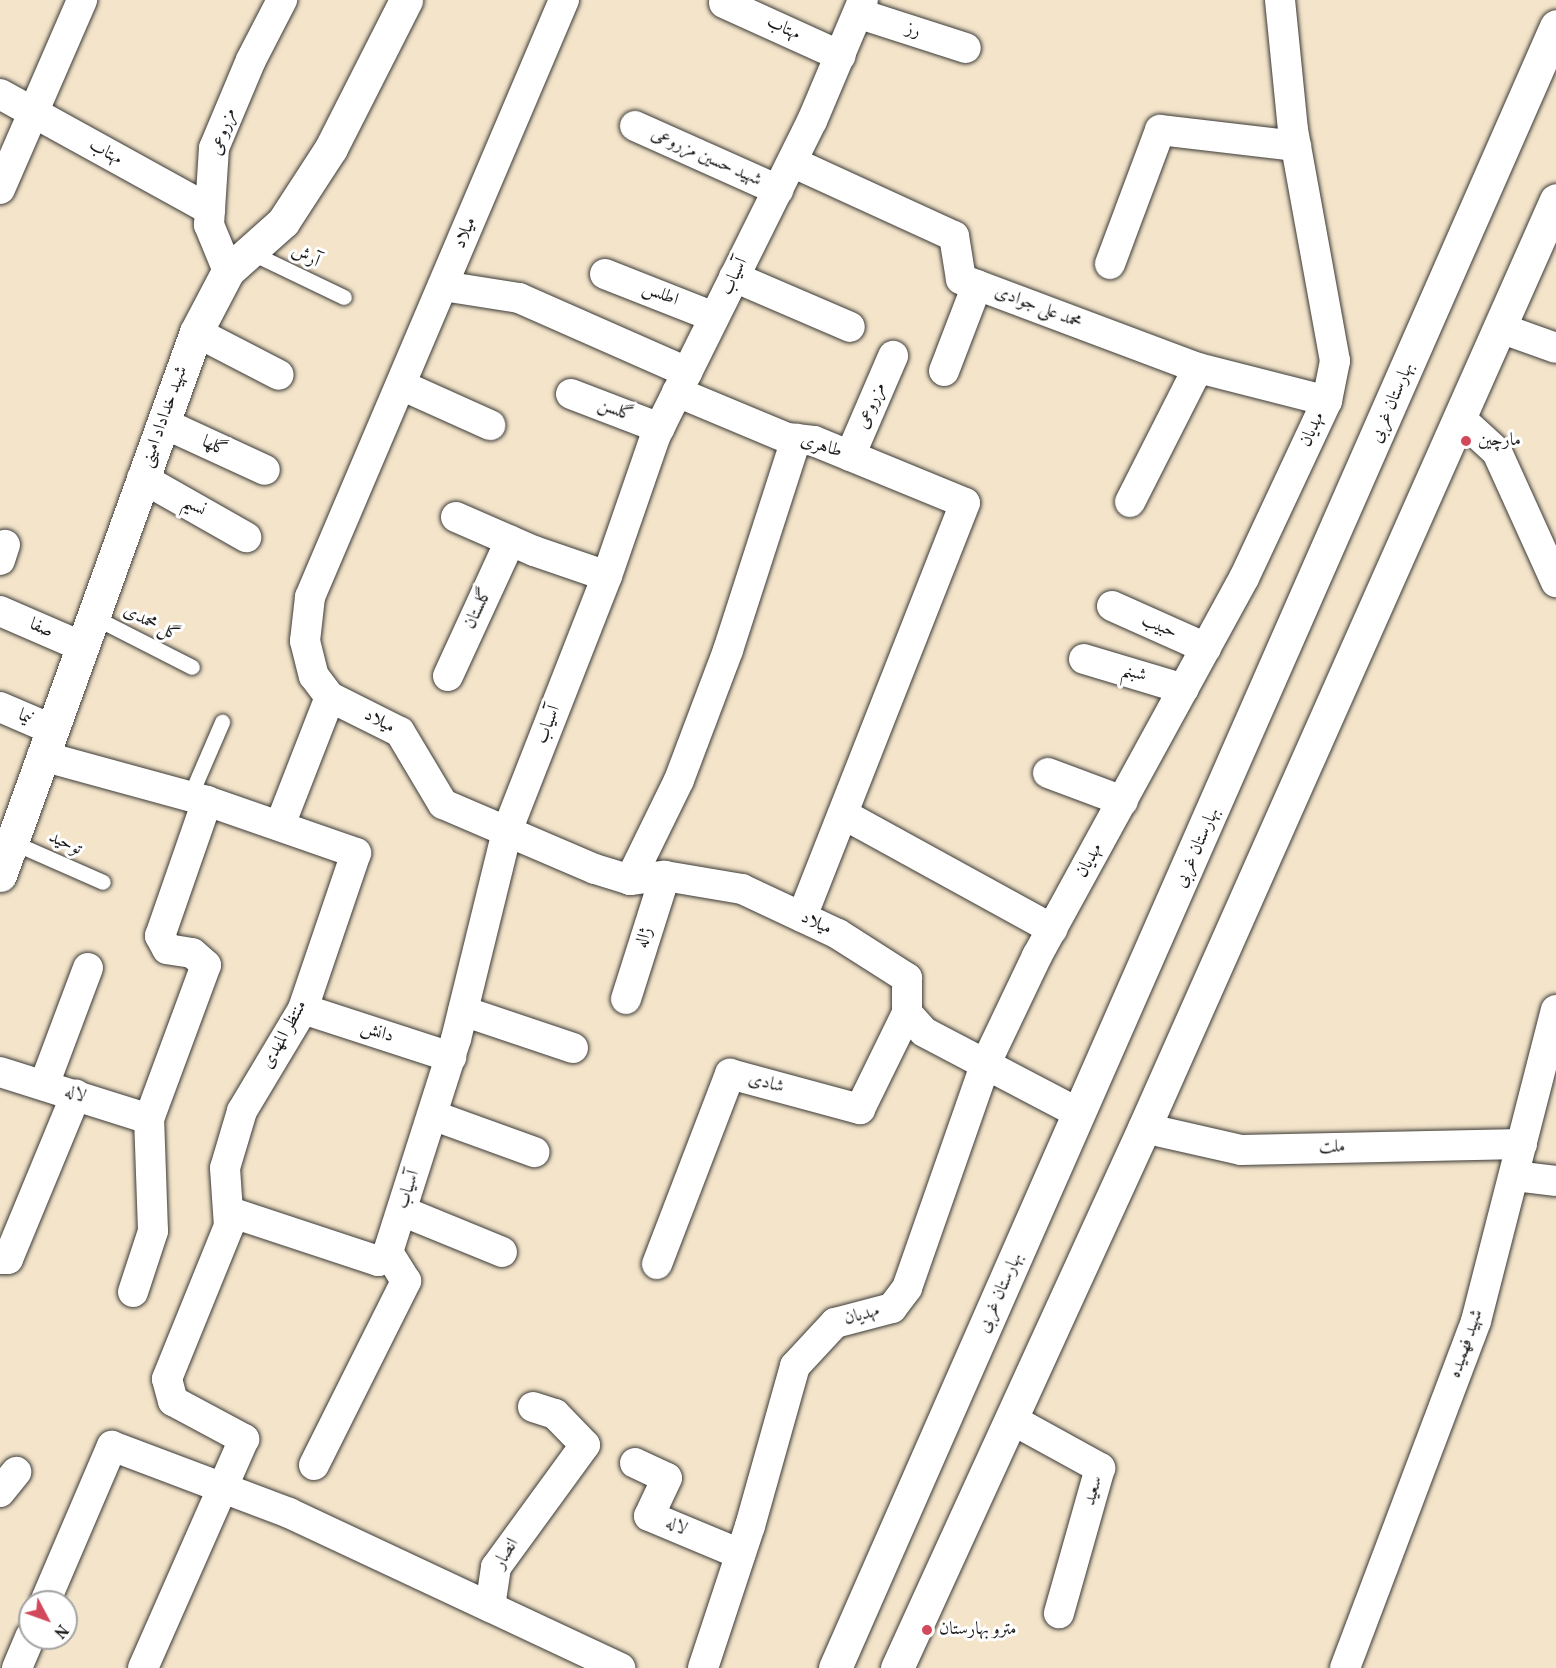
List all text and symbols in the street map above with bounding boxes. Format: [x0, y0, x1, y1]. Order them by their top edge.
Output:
street label: مهتاب [763, 12, 803, 46]
street label: رز [903, 19, 923, 43]
street label: مزروعی [206, 106, 242, 158]
street label: شهید حسین مزروعی [647, 124, 765, 192]
street label: مهتاب [85, 135, 125, 171]
street label: میلاد [450, 214, 482, 252]
street label: آرش [287, 241, 323, 273]
street label: آسیاب [717, 255, 753, 299]
street label: اطلس [639, 278, 681, 312]
street label: محمد علی جوادی [991, 282, 1085, 334]
street label: بهارستان غربی [1366, 359, 1420, 447]
street label: شهید خداداد امینی [137, 363, 193, 471]
street label: مزروعی [853, 379, 891, 433]
street label: گلسن [595, 395, 635, 427]
street label: مهدیان [1296, 409, 1330, 451]
street label: طاهری [798, 430, 844, 464]
place label: مارچین [1478, 430, 1521, 452]
street label: گلها [198, 432, 230, 462]
marker: مارچین [1459, 434, 1473, 448]
street label: نسیم [179, 492, 209, 522]
street label: گلستان [460, 585, 498, 633]
street label: گل محمدی [119, 601, 183, 647]
street label: حبیب [1138, 610, 1180, 644]
street label: صفا [26, 614, 56, 644]
street label: شبنم [1119, 660, 1149, 688]
street label: آسیاب [532, 703, 566, 747]
street label: نیما [14, 705, 36, 731]
street label: میلاد [360, 705, 398, 739]
street label: بهارستان غربی [1171, 805, 1225, 891]
street label: توحید [45, 827, 85, 861]
street label: مهدیان [1072, 840, 1108, 882]
street label: میلاد [797, 907, 835, 941]
street label: ژاله [631, 925, 659, 951]
street label: منتظر المهدی [257, 997, 313, 1073]
street label: دانش [358, 1018, 396, 1048]
street label: شادی [746, 1069, 786, 1099]
street label: لاله [62, 1082, 88, 1108]
street label: ملت [1319, 1137, 1345, 1159]
street label: آسیاب [393, 1168, 425, 1212]
street label: بهارستان غربی [974, 1250, 1028, 1336]
street label: مهدیان [842, 1301, 882, 1331]
street label: شهید فهمیده [1445, 1307, 1489, 1381]
street label: سعید [1080, 1474, 1108, 1508]
street label: لاله [662, 1513, 690, 1541]
street label: انصار [490, 1535, 524, 1573]
north arrow [18, 1590, 78, 1650]
text: N [48, 1619, 72, 1642]
place label: مترو بهارستان [939, 1619, 1017, 1641]
marker: مترو بهارستان [920, 1623, 934, 1637]

